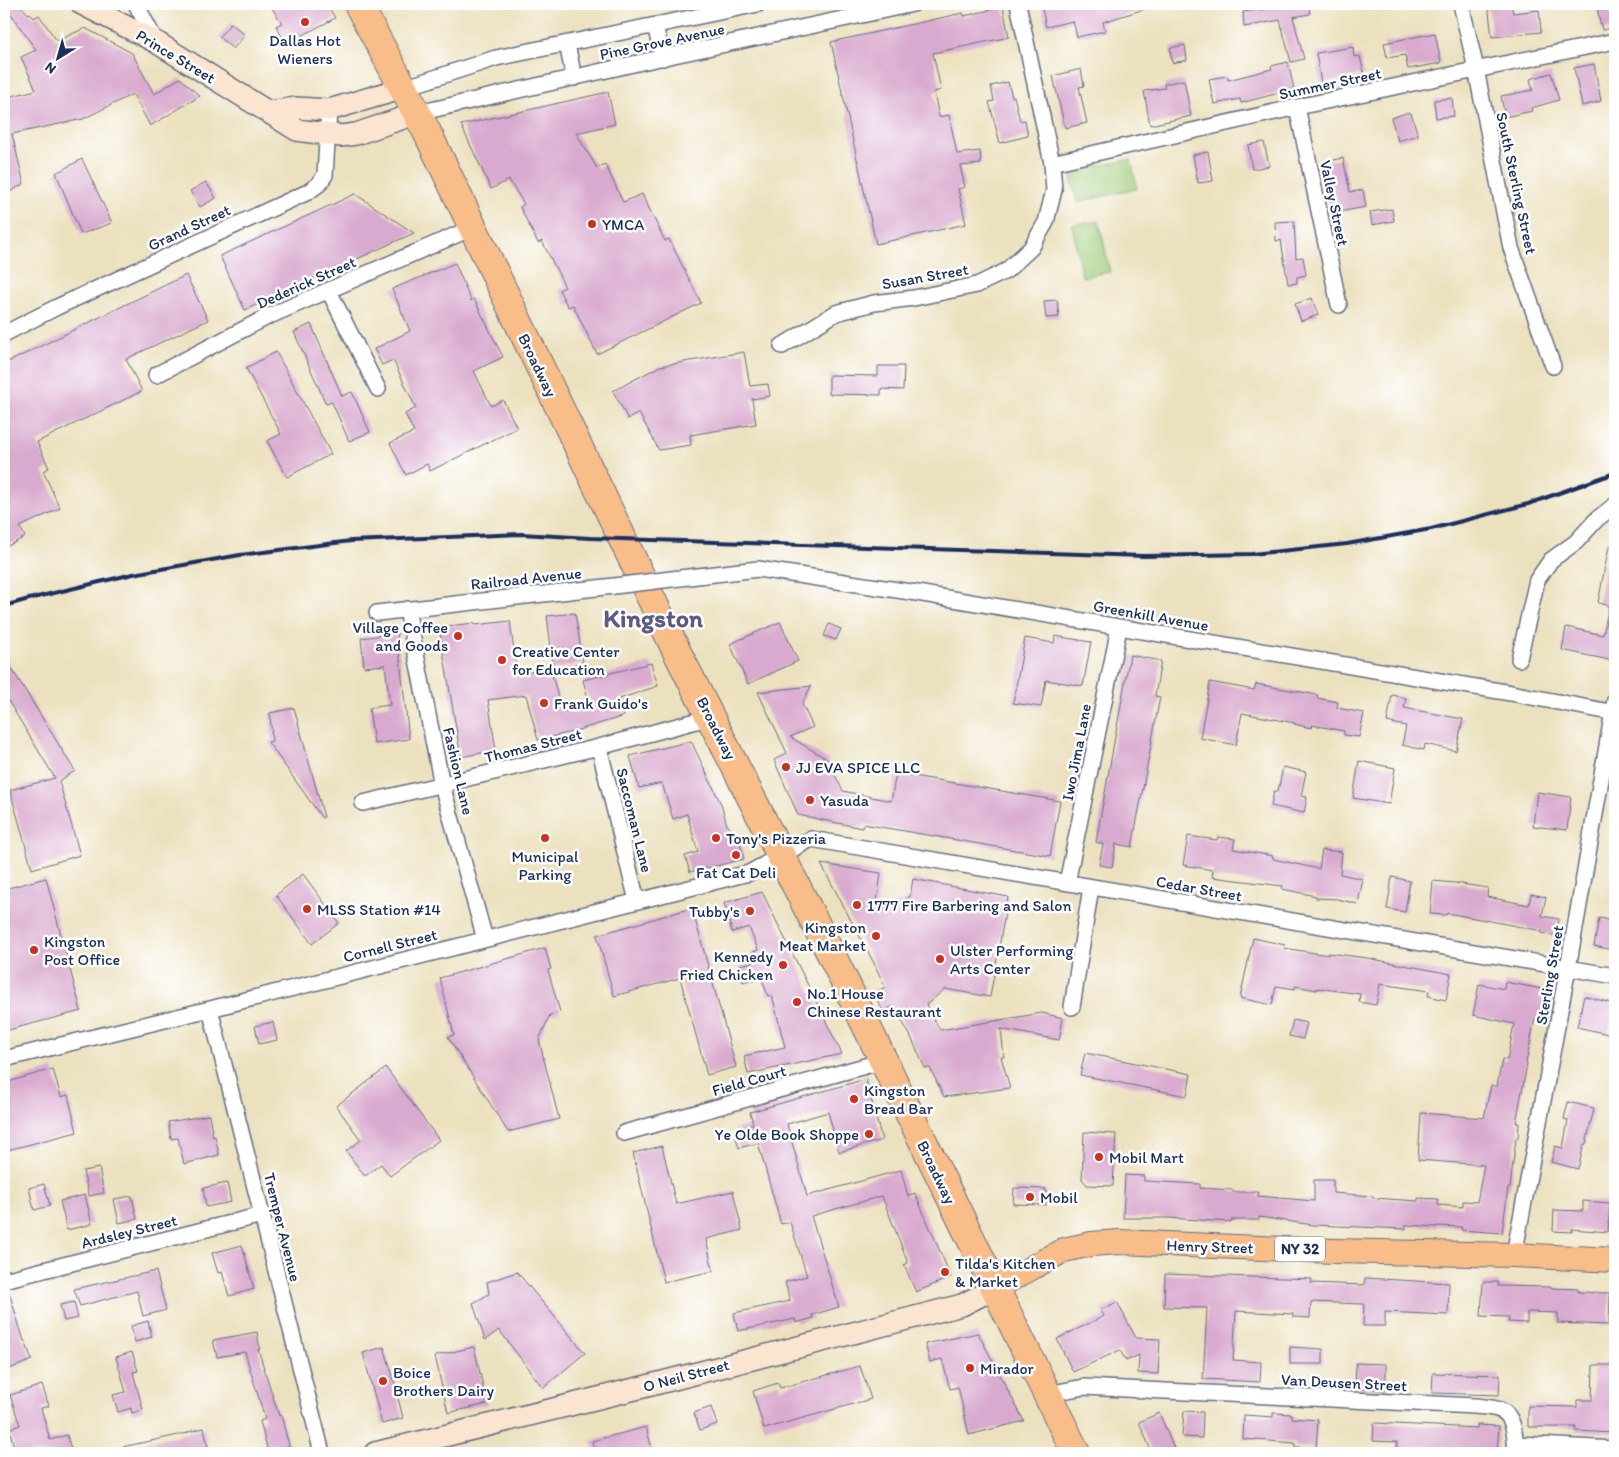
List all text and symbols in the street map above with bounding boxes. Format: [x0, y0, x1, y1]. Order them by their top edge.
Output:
marker: Dallas Hot Wieners [299, 16, 311, 28]
street label: Pine Grove Avenue [598, 19, 726, 64]
street label: Prince Street [133, 25, 219, 88]
place label: Dallas Hot Wieners [269, 31, 341, 68]
north arrow [32, 32, 82, 82]
text: N [42, 58, 59, 78]
street label: Summer Street [1277, 63, 1383, 104]
street label: South Sterling Street [1492, 110, 1541, 256]
street label: Valley Street [1316, 158, 1353, 248]
street label: Grand Street [145, 200, 233, 255]
place label: YMCA [602, 215, 645, 234]
marker: YMCA [586, 218, 598, 230]
street label: Dederick Street [254, 252, 359, 313]
street label: Susan Street [880, 260, 970, 293]
street label: Broadway [514, 330, 561, 400]
street label: Railroad Avenue [470, 563, 582, 594]
street label: Greenkill Avenue [1092, 596, 1210, 635]
district label: Kingston [603, 602, 703, 634]
place label: Village Coffee and Goods [353, 618, 448, 655]
marker: Village Coffee and Goods [452, 630, 464, 642]
place label: Creative Center for Education [512, 642, 620, 679]
marker: Creative Center for Education [496, 654, 508, 666]
place label: Frank Guido's [554, 694, 648, 713]
street label: Broadway [693, 694, 741, 763]
marker: Frank Guido's [538, 697, 550, 709]
street label: Iwo Jima Lane [1058, 702, 1095, 802]
street label: Thomas Street [482, 724, 584, 767]
street label: Fashion Lane [439, 725, 478, 817]
place label: JJ EVA SPICE LLC [796, 758, 920, 777]
marker: JJ EVA SPICE LLC [780, 761, 792, 773]
street label: Saccoman Lane [612, 766, 657, 874]
place label: Yasuda [820, 791, 870, 810]
marker: Yasuda [804, 794, 816, 806]
place label: Tony's Pizzeria [726, 829, 827, 848]
marker: Municipal Parking [539, 832, 551, 844]
marker: Tony's Pizzeria [710, 832, 722, 844]
place label: Municipal Parking [511, 847, 579, 884]
marker: Fat Cat Deli [730, 849, 742, 861]
place label: Fat Cat Deli [696, 863, 776, 882]
street label: Cedar Street [1154, 872, 1243, 905]
place label: 1777 Fire Barbering and Salon [867, 896, 1071, 915]
marker: 1777 Fire Barbering and Salon [851, 899, 863, 911]
place label: MLSS Station #14 [317, 900, 441, 919]
place label: Tubby's [689, 902, 740, 921]
marker: MLSS Station #14 [301, 903, 313, 915]
marker: Tubby's [744, 905, 756, 917]
place label: Kingston Meat Market [779, 918, 866, 955]
street label: Sterling Street [1531, 924, 1568, 1026]
street label: Cornell Street [341, 925, 439, 966]
marker: Kingston Meat Market [870, 930, 882, 942]
place label: Kingston Post Office [44, 932, 120, 969]
place label: Ulster Performing Arts Center [950, 941, 1074, 978]
marker: Kingston Post Office [28, 944, 40, 956]
place label: Kennedy Fried Chicken [679, 947, 773, 984]
marker: Ulster Performing Arts Center [934, 953, 946, 965]
marker: Kennedy Fried Chicken [777, 959, 789, 971]
place label: No.1 House Chinese Restaurant [807, 984, 941, 1021]
marker: No.1 House Chinese Restaurant [791, 996, 803, 1008]
street label: Field Court [710, 1061, 788, 1100]
place label: Kingston Bread Bar [864, 1081, 934, 1118]
marker: Kingston Bread Bar [848, 1093, 860, 1105]
place label: Ye Olde Book Shoppe [714, 1125, 859, 1144]
marker: Ye Olde Book Shoppe [863, 1128, 875, 1140]
street label: Broadway [913, 1137, 960, 1207]
place label: Mobil Mart [1109, 1148, 1184, 1167]
marker: Mobil Mart [1093, 1151, 1105, 1163]
street label: Tremper Avenue [260, 1171, 305, 1284]
place label: Mobil [1040, 1188, 1078, 1207]
marker: Mobil [1024, 1191, 1036, 1203]
street label: Ardsley Street [79, 1210, 179, 1253]
street label: Henry Street [1166, 1235, 1254, 1258]
road number: NY 32 [1275, 1236, 1325, 1262]
place label: Tilda's Kitchen & Market [955, 1254, 1056, 1291]
marker: Tilda's Kitchen & Market [939, 1266, 951, 1278]
street label: O Neil Street [641, 1355, 731, 1396]
place label: Mirador [980, 1359, 1035, 1378]
marker: Mirador [964, 1362, 976, 1374]
place label: Boice Brothers Dairy [393, 1363, 494, 1400]
street label: Van Deusen Street [1280, 1370, 1407, 1395]
marker: Boice Brothers Dairy [377, 1375, 389, 1387]

